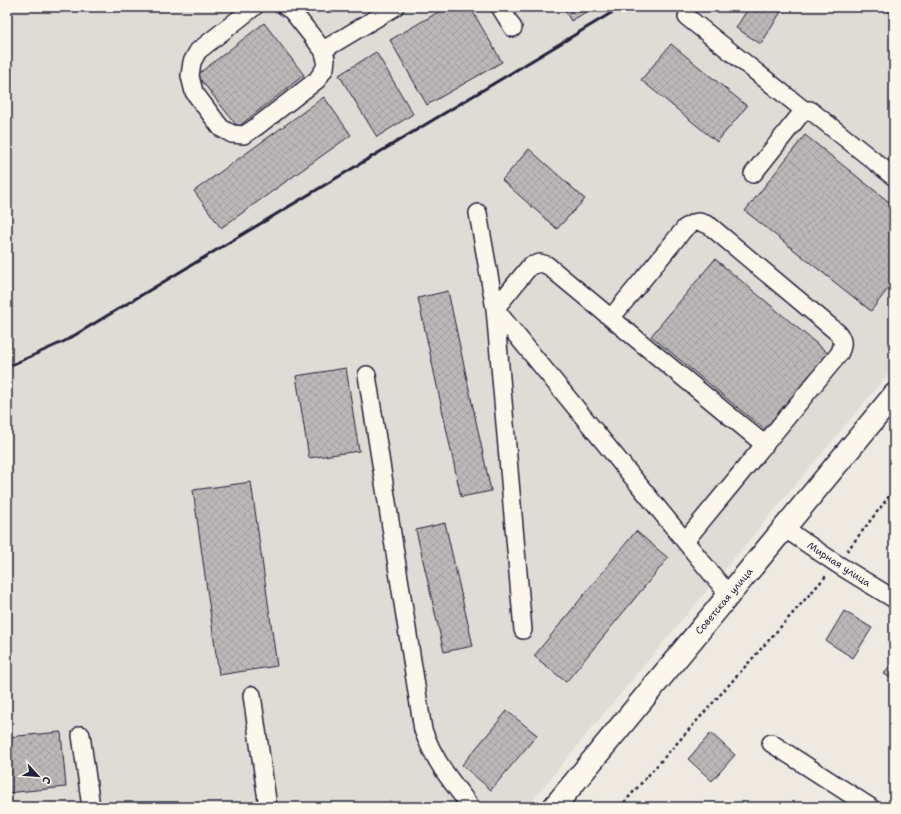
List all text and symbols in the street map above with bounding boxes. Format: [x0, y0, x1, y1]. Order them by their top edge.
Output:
street label: Мирная улица [805, 539, 874, 590]
street label: Советская улица [692, 565, 756, 637]
north arrow [18, 756, 58, 796]
text: С [38, 774, 55, 787]

